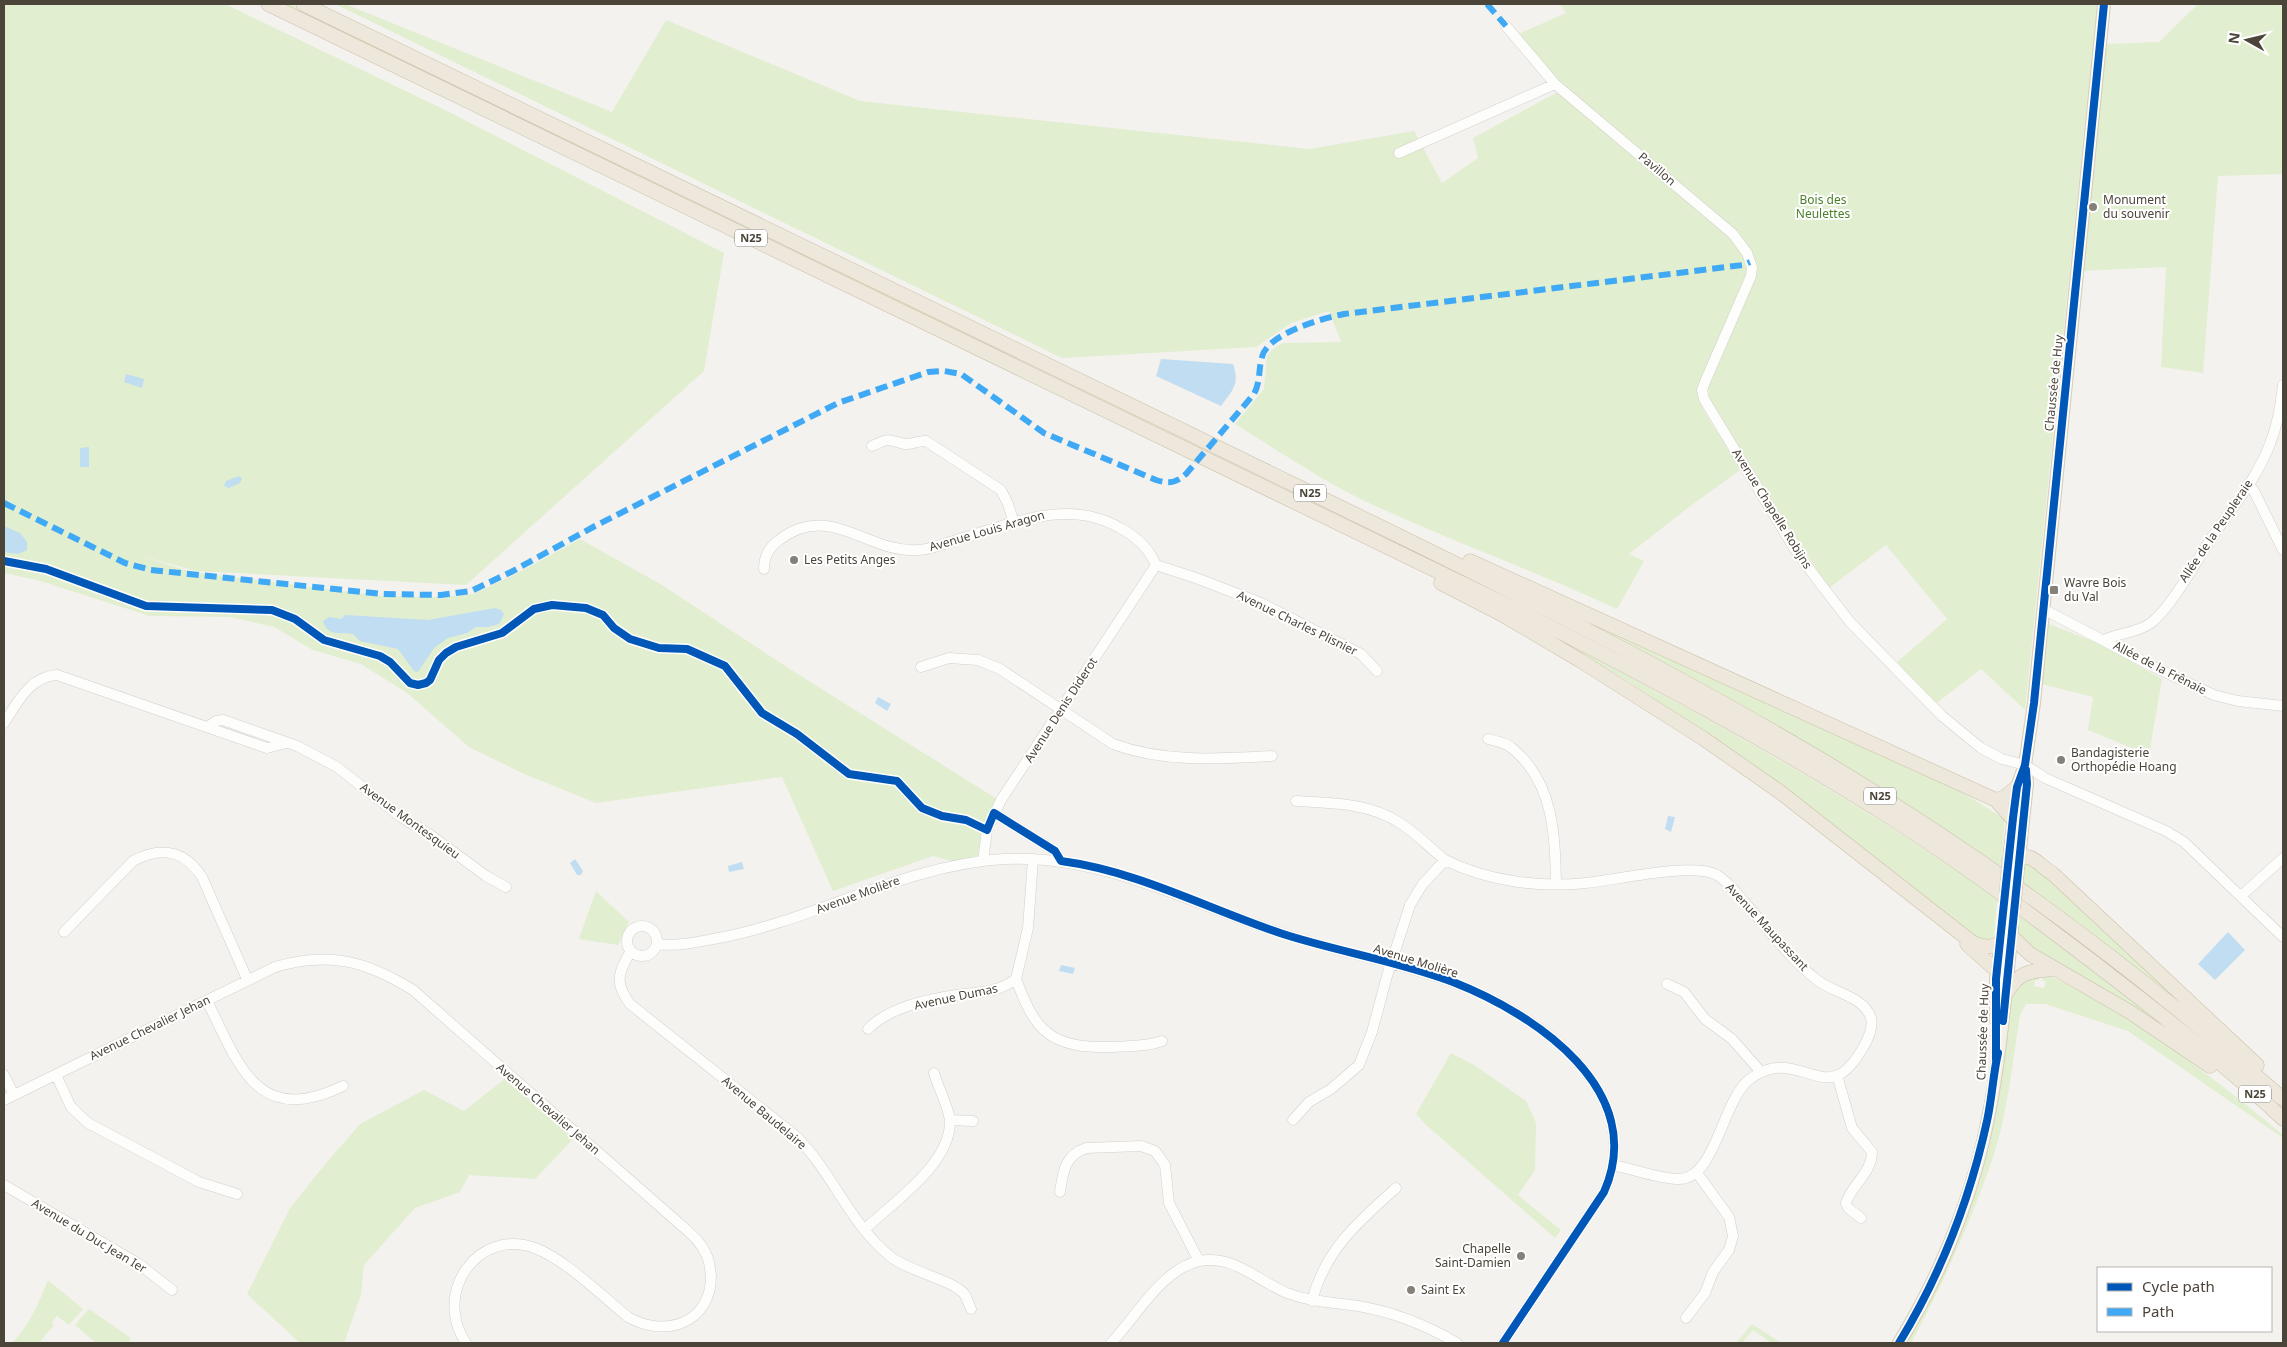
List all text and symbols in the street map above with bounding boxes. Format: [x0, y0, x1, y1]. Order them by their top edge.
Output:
north arrow [2222, 15, 2272, 65]
text: N [2223, 31, 2244, 45]
street label: Pavillon [1635, 148, 1680, 189]
park label: Bois des Neulettes [1796, 191, 1850, 222]
place label: Monument du souvenir [2103, 191, 2170, 222]
marker: Monument du souvenir [2087, 201, 2099, 213]
road number: N25 [735, 230, 767, 247]
street label: Chaussée de Huy [2040, 333, 2067, 432]
street label: Avenue Chapelle Robijns [1728, 445, 1817, 572]
street label: Allée de la Peupleraie [2175, 476, 2257, 586]
road number: N25 [1294, 484, 1326, 502]
street label: Avenue Louis Aragon [927, 506, 1047, 555]
place label: Les Petits Anges [804, 551, 896, 568]
marker: Les Petits Anges [788, 554, 800, 566]
place label: Wavre Bois du Val [2064, 574, 2127, 605]
marker: Wavre Bois du Val [2048, 584, 2060, 596]
street label: Avenue Charles Plisnier [1234, 586, 1360, 659]
street label: Allée de la Frênaie [2111, 637, 2210, 698]
street label: Avenue Denis Diderot [1020, 653, 1101, 766]
place label: Bandagisterie Orthopédie Hoang [2071, 744, 2177, 775]
marker: Bandagisterie Orthopédie Hoang [2055, 754, 2067, 766]
street label: Avenue Montesquieu [357, 779, 464, 863]
road number: N25 [1864, 788, 1896, 804]
street label: Avenue Molière [814, 871, 902, 918]
street label: Avenue Maupassant [1722, 879, 1813, 975]
street label: Avenue Molière [1372, 940, 1461, 982]
street label: Avenue Dumas [912, 979, 1000, 1014]
street label: Chaussée de Huy [1972, 982, 1993, 1081]
street label: Avenue Chevalier Jehan [87, 991, 213, 1064]
street label: Avenue Chevalier Jehan [493, 1059, 604, 1158]
street label: Avenue Baudelaire [718, 1072, 810, 1153]
road number: N25 [2239, 1086, 2271, 1102]
street label: Avenue du Duc Jean Ier [29, 1194, 150, 1277]
place label: Chapelle Saint-Damien [1435, 1240, 1511, 1271]
marker: Chapelle Saint-Damien [1515, 1250, 1527, 1262]
legend [2097, 1267, 2272, 1332]
text: Cycle path [2142, 1276, 2215, 1296]
place label: Saint Ex [1421, 1281, 1466, 1298]
marker: Saint Ex [1405, 1284, 1417, 1296]
text: Path [2142, 1301, 2174, 1321]

